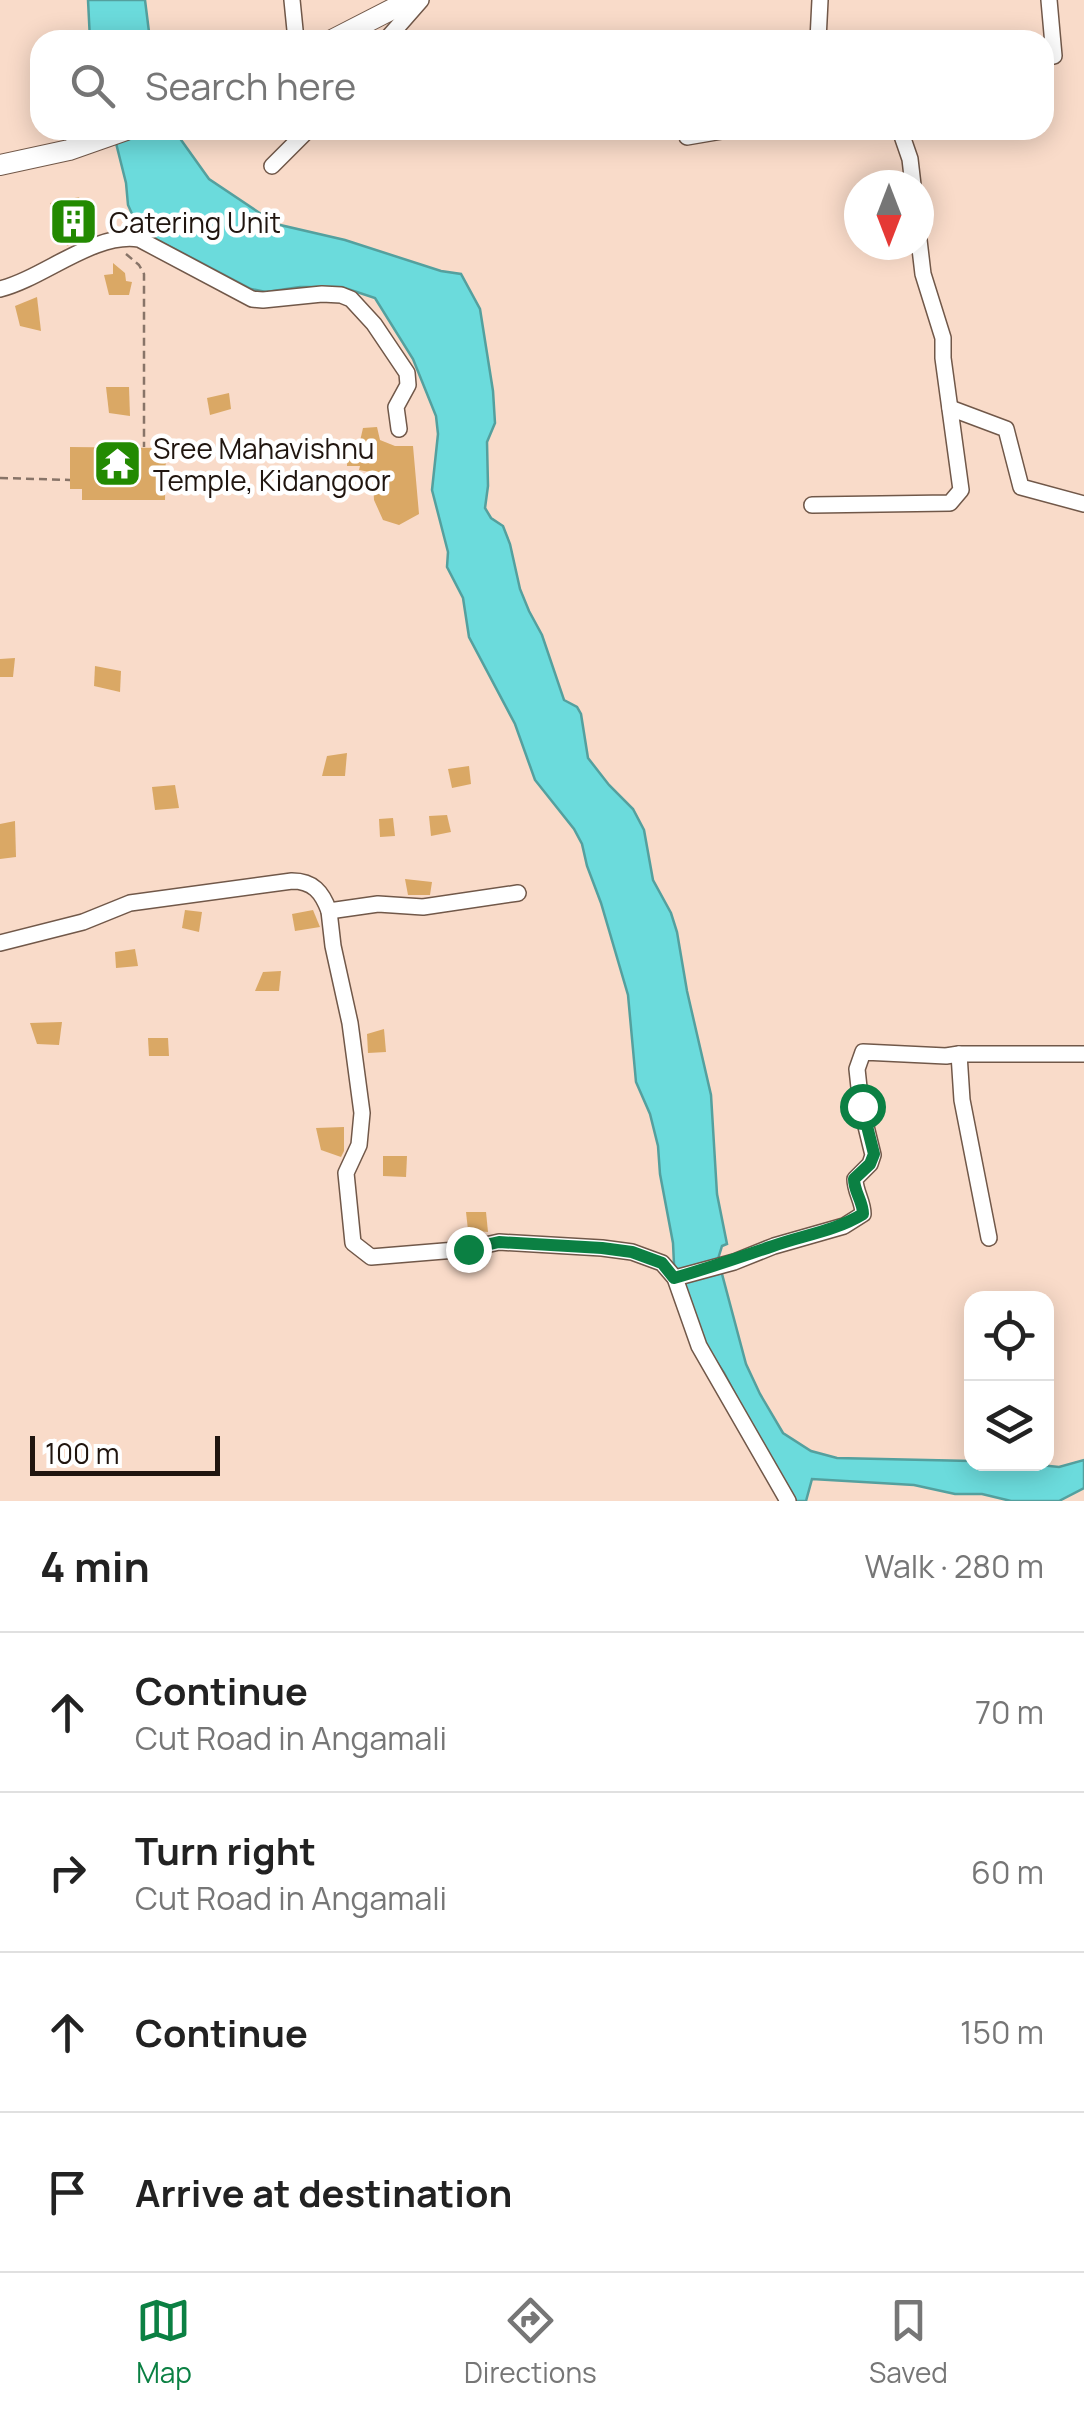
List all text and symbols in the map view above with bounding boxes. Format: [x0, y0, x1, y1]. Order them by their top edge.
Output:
search box [30, 30, 1054, 140]
icon: search [65, 58, 120, 113]
text: Search here [145, 59, 356, 111]
north arrow [844, 170, 934, 260]
building icon: Catering Unit [48, 196, 100, 248]
place label: Catering Unit [109, 203, 281, 241]
place label: Sree Mahavishnu Temple, Kidangoor [153, 429, 391, 499]
temple icon: Sree Mahavishnu Temple, Kidangoor [92, 438, 144, 490]
route start [840, 1084, 886, 1130]
route end [446, 1227, 492, 1273]
map controls [964, 1291, 1054, 1471]
button: locate [964, 1291, 1054, 1381]
button: layers [964, 1381, 1054, 1471]
scale bar [30, 1431, 220, 1476]
text: 100 m [45, 1434, 119, 1472]
text: 4 min [40, 1537, 150, 1595]
text: Walk · 280 m [864, 1544, 1044, 1588]
text: Continue [135, 1664, 308, 1716]
icon: ahead [40, 1685, 95, 1740]
text: 70 m [975, 1690, 1044, 1734]
text: Cut Road in Angamali [135, 1716, 447, 1760]
text: Turn right [135, 1824, 316, 1876]
icon: right [40, 1845, 95, 1900]
text: 60 m [971, 1850, 1044, 1894]
text: Cut Road in Angamali [135, 1876, 447, 1920]
icon: ahead [40, 2005, 95, 2060]
text: Continue [135, 2006, 308, 2058]
text: 150 m [960, 2010, 1044, 2054]
icon: arrive [40, 2165, 95, 2220]
text: Arrive at destination [135, 2166, 512, 2218]
tab: Map [136, 2293, 192, 2391]
tab: Directions [464, 2293, 597, 2391]
tab: Saved [869, 2293, 948, 2391]

